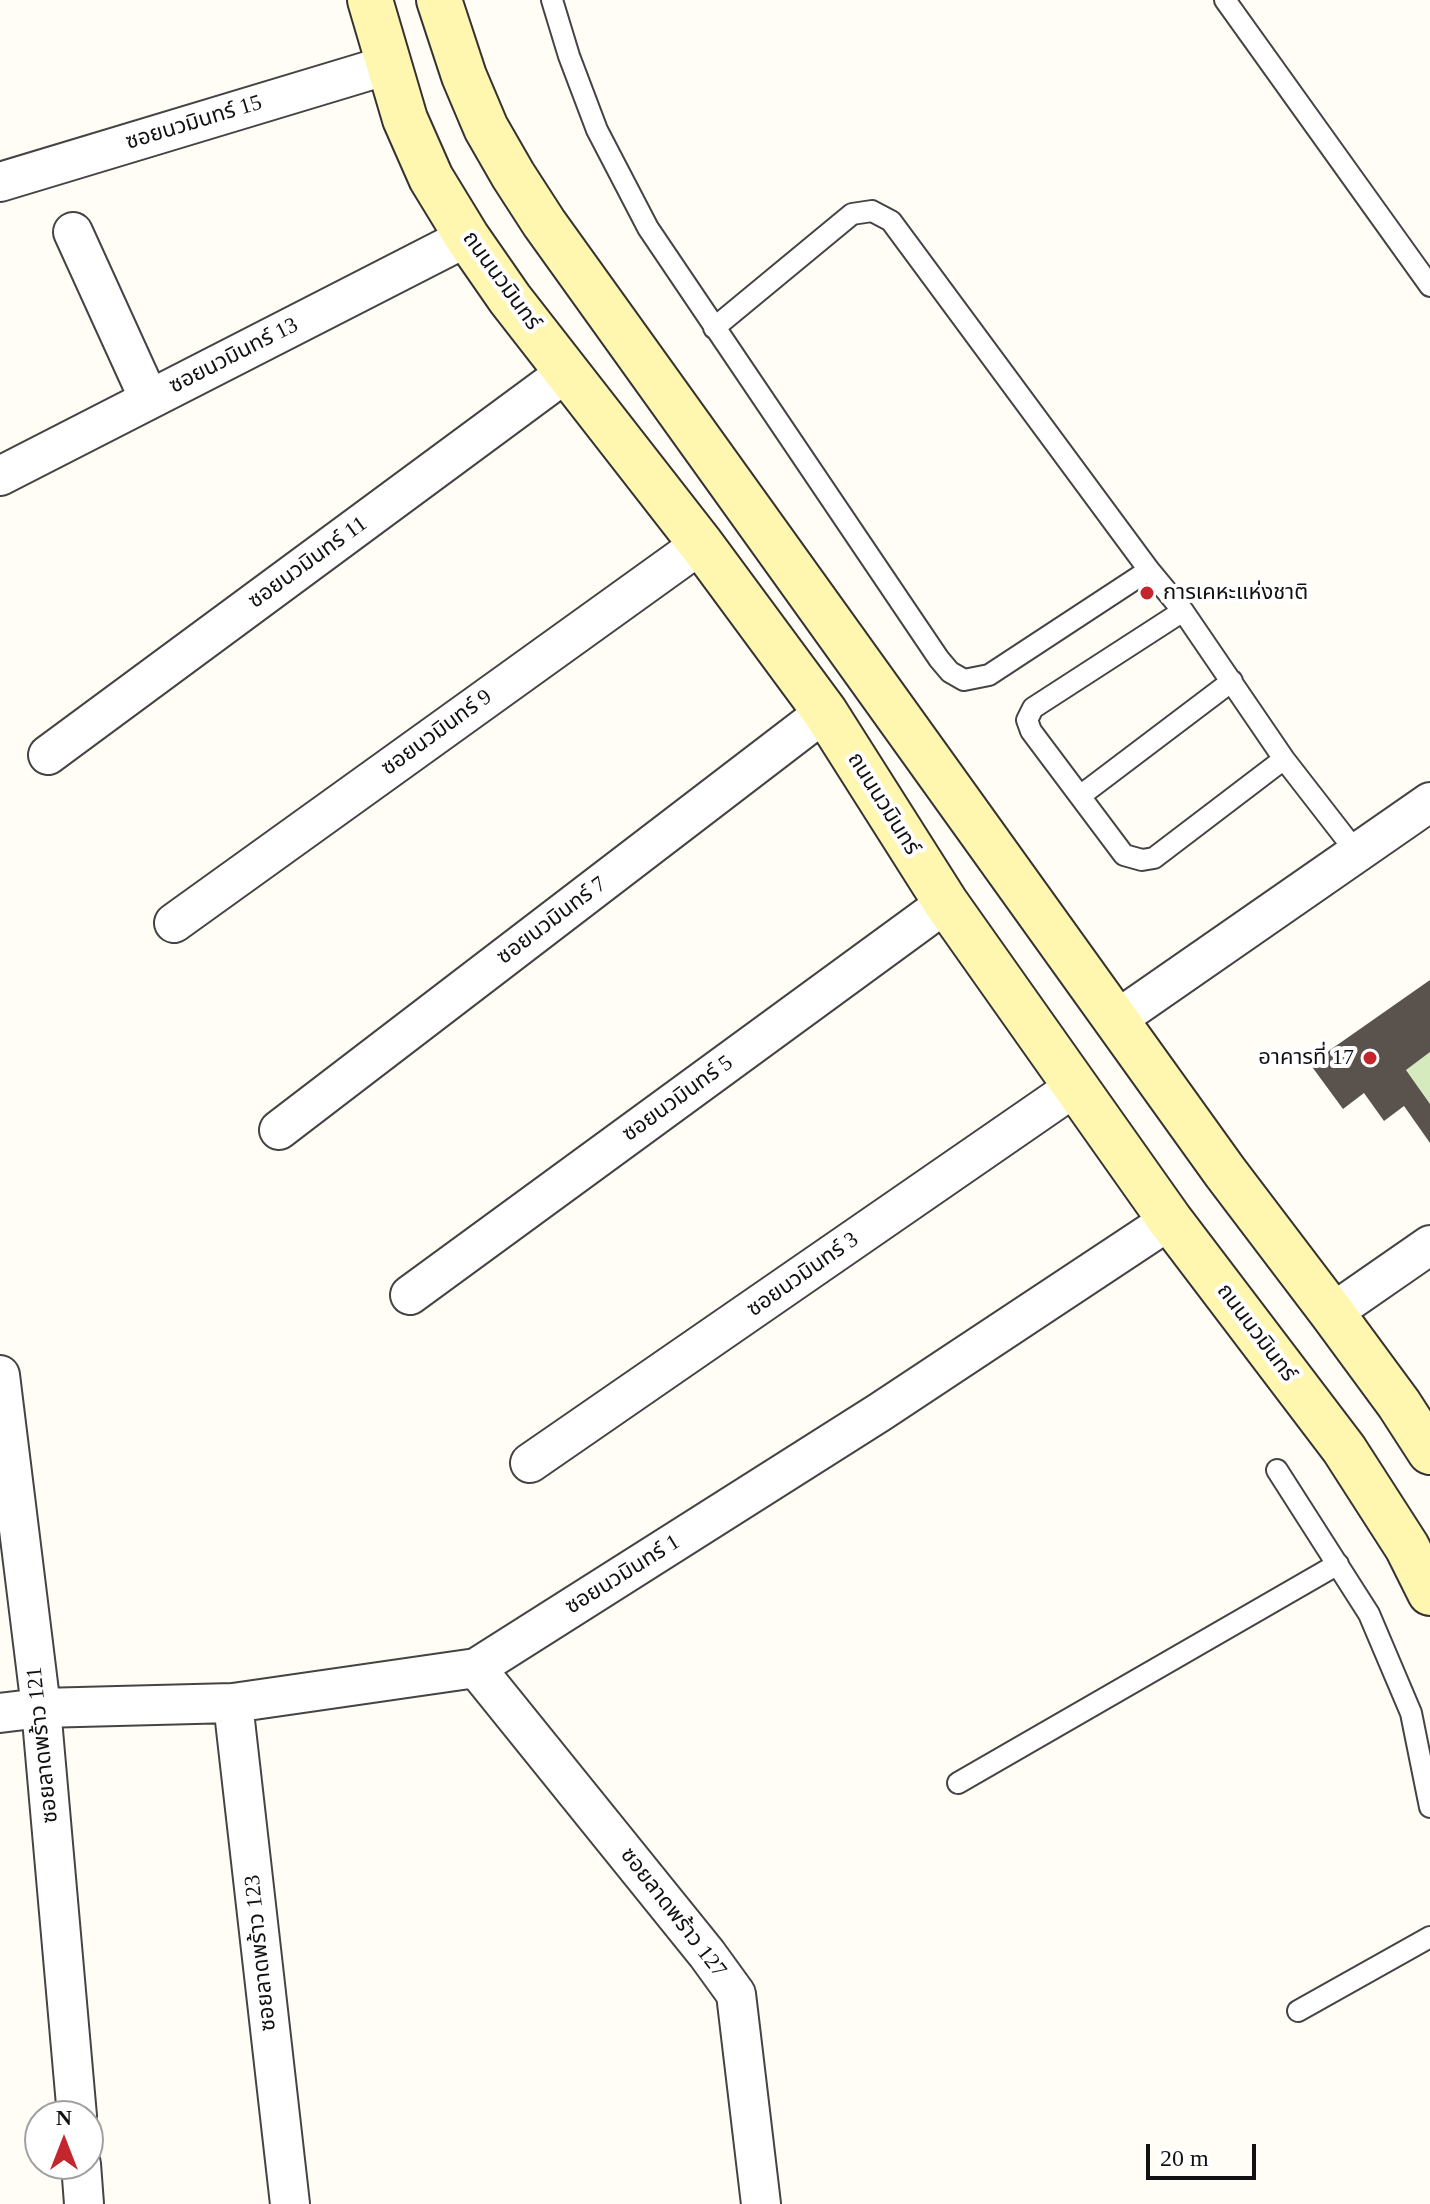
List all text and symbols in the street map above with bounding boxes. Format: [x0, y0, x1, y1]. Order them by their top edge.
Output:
street label: ซอยนวมินทร์ 15 [123, 90, 265, 156]
street label: ถนนนวมินทร์ [456, 226, 546, 336]
street label: ซอยนวมินทร์ 13 [165, 312, 303, 400]
street label: ซอยนวมินทร์ 11 [244, 511, 372, 615]
place label: การเคหะแห่งชาติ [1163, 580, 1308, 606]
marker: การเคหะแห่งชาติ [1138, 584, 1156, 602]
street label: ซอยนวมินทร์ 9 [377, 684, 497, 782]
street label: ถนนนวมินทร์ [841, 748, 925, 860]
street label: ซอยนวมินทร์ 7 [492, 871, 612, 971]
place label: อาคารที่ 17 [1258, 1045, 1354, 1071]
marker: อาคารที่ 17 [1361, 1049, 1379, 1067]
street label: ซอยนวมินทร์ 5 [618, 1050, 738, 1148]
street label: ซอยนวมินทร์ 3 [742, 1227, 864, 1323]
street label: ถนนนวมินทร์ [1211, 1279, 1301, 1387]
street label: ซอยนวมินทร์ 1 [561, 1529, 685, 1621]
street label: ซอยลาดพร้าว 121 [22, 1665, 64, 1825]
street label: ซอยลาดพร้าว 127 [614, 1843, 732, 1983]
street label: ซอยลาดพร้าว 123 [240, 1873, 282, 2033]
north arrow [24, 2100, 104, 2180]
text: N [56, 2105, 72, 2130]
scale bar [1150, 2128, 1260, 2178]
text: 20 m [1160, 2145, 1209, 2171]

